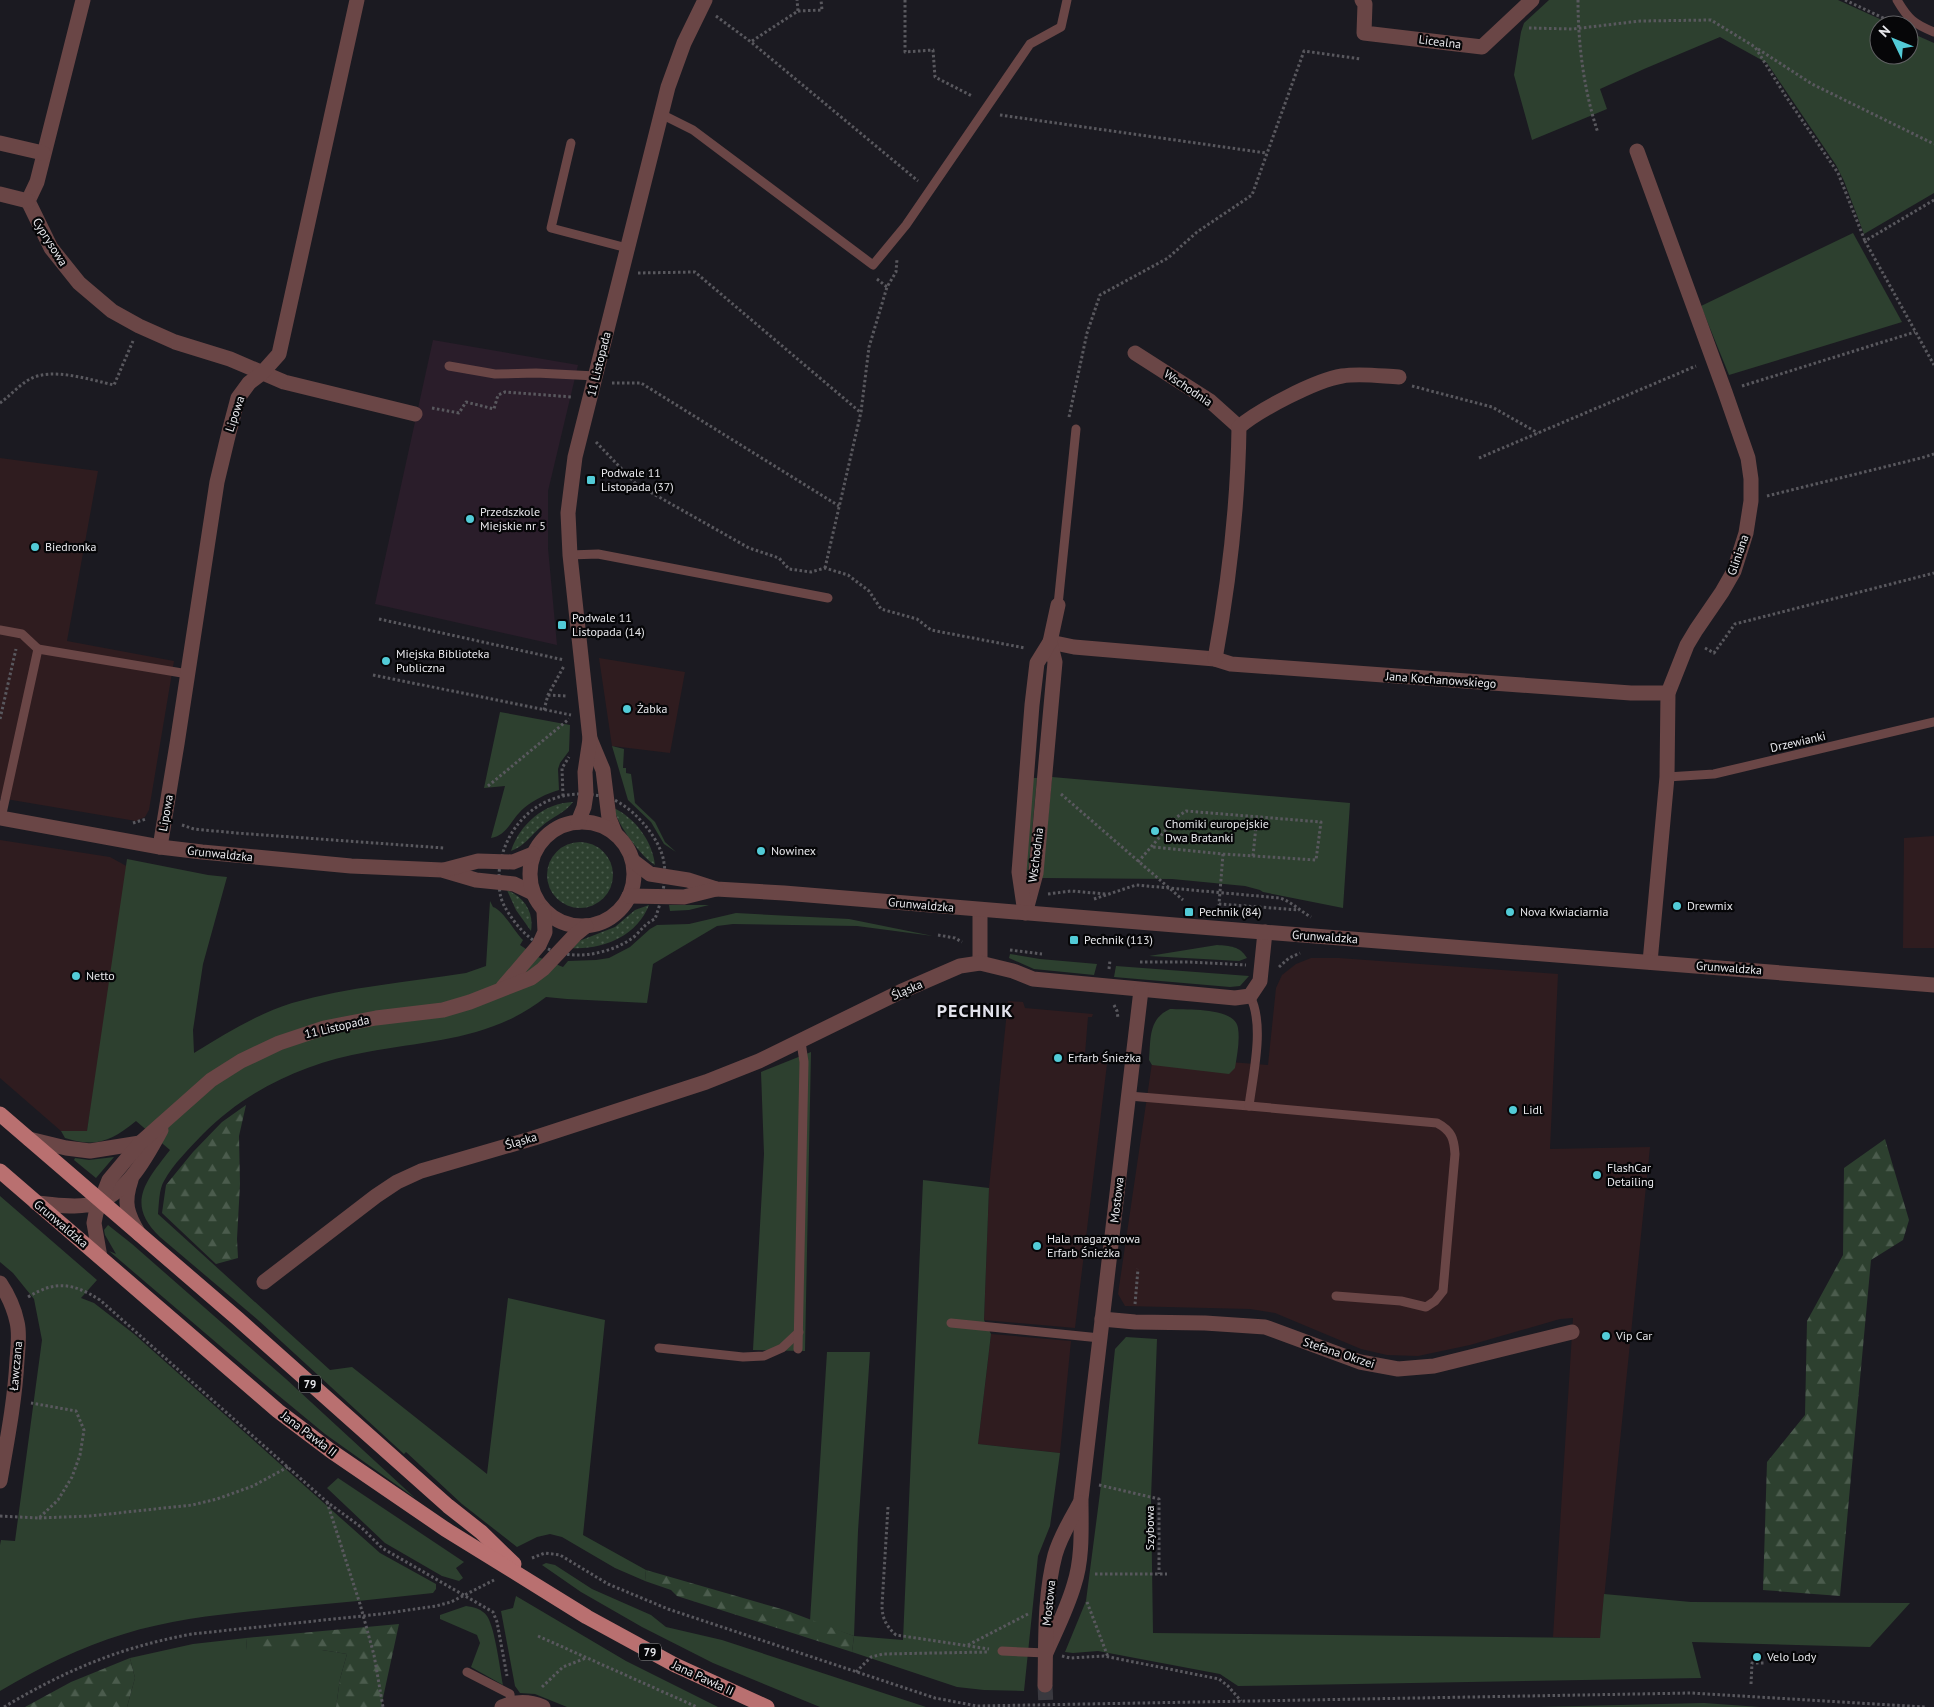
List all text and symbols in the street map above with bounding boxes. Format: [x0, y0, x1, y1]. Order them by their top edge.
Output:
north arrow [1869, 15, 1919, 65]
text: N [1875, 22, 1894, 41]
street label: Licealna [1418, 31, 1462, 52]
street label: Cyprysowa [30, 215, 71, 269]
street label: 11 Listopada [583, 330, 614, 398]
street label: Wschodnia [1161, 366, 1215, 409]
street label: Lipowa [222, 394, 247, 434]
place label: Podwale 11 Listopada (37) [601, 465, 674, 494]
marker: Podwale 11 Listopada (37) [585, 474, 597, 486]
place label: Przedszkole Miejskie nr 5 [480, 504, 546, 533]
marker: Przedszkole Miejskie nr 5 [464, 513, 476, 525]
street label: Gliniana [1724, 532, 1752, 577]
place label: Biedronka [45, 539, 97, 554]
marker: Biedronka [29, 541, 41, 553]
place label: Podwale 11 Listopada (14) [572, 610, 645, 639]
marker: Podwale 11 Listopada (14) [556, 619, 568, 631]
place label: Miejska Biblioteka Publiczna [396, 646, 490, 675]
marker: Miejska Biblioteka Publiczna [380, 655, 392, 667]
street label: Jana Kochanowskiego [1384, 668, 1497, 691]
place label: Żabka [637, 701, 667, 716]
marker: Żabka [621, 703, 633, 715]
street label: Drzewianki [1769, 728, 1827, 755]
street label: Lipowa [155, 793, 176, 832]
place label: Chomiki europejskie Dwa Bratanki [1165, 816, 1269, 845]
marker: Chomiki europejskie Dwa Bratanki [1149, 825, 1161, 837]
street label: Wschodnia [1025, 827, 1046, 883]
street label: Grunwaldzka [186, 843, 254, 864]
place label: Nowinex [771, 843, 816, 858]
marker: Nowinex [755, 845, 767, 857]
street label: Grunwaldzka [887, 894, 955, 915]
place label: Drewmix [1687, 898, 1733, 913]
marker: Drewmix [1671, 900, 1683, 912]
place label: Pechnik (84) [1199, 904, 1261, 919]
place label: Nova Kwiaciarnia [1520, 904, 1608, 919]
marker: Pechnik (84) [1183, 906, 1195, 918]
marker: Nova Kwiaciarnia [1504, 906, 1516, 918]
street label: Grunwaldzka [1291, 927, 1359, 946]
place label: Pechnik (113) [1084, 932, 1153, 947]
marker: Pechnik (113) [1068, 934, 1080, 946]
street label: Grunwaldzka [1695, 958, 1763, 977]
place label: Netto [86, 968, 115, 983]
marker: Netto [70, 970, 82, 982]
street label: Śląska [889, 976, 925, 1003]
district label: PECHNIK [937, 999, 1013, 1022]
street label: 11 Listopada [303, 1012, 371, 1041]
place label: Erfarb Śnieżka [1068, 1050, 1141, 1065]
marker: Erfarb Śnieżka [1052, 1052, 1064, 1064]
place label: Lidl [1523, 1102, 1543, 1117]
marker: Lidl [1507, 1104, 1519, 1116]
street label: Śląska [503, 1129, 539, 1152]
place label: FlashCar Detailing [1607, 1160, 1654, 1189]
marker: FlashCar Detailing [1591, 1169, 1603, 1181]
street label: Mostowa [1106, 1176, 1127, 1224]
street label: Grunwaldzka [31, 1197, 92, 1251]
place label: Hala magazynowa Erfarb Śnieżka [1047, 1231, 1140, 1260]
marker: Hala magazynowa Erfarb Śnieżka [1031, 1240, 1043, 1252]
place label: Vip Car [1615, 1328, 1652, 1343]
marker: Vip Car [1600, 1330, 1612, 1342]
street label: Stefana Okrzei [1301, 1334, 1377, 1371]
street label: Ławczana [6, 1341, 25, 1391]
road number: 79 [299, 1376, 321, 1392]
street label: Jana Pawła II [278, 1407, 340, 1459]
street label: Szybowa [1142, 1506, 1157, 1550]
street label: Mostowa [1039, 1579, 1058, 1627]
road number: 79 [639, 1644, 661, 1660]
place label: Velo Lody [1766, 1649, 1817, 1664]
marker: Velo Lody [1751, 1651, 1763, 1663]
street label: Jana Pawła II [669, 1656, 736, 1698]

